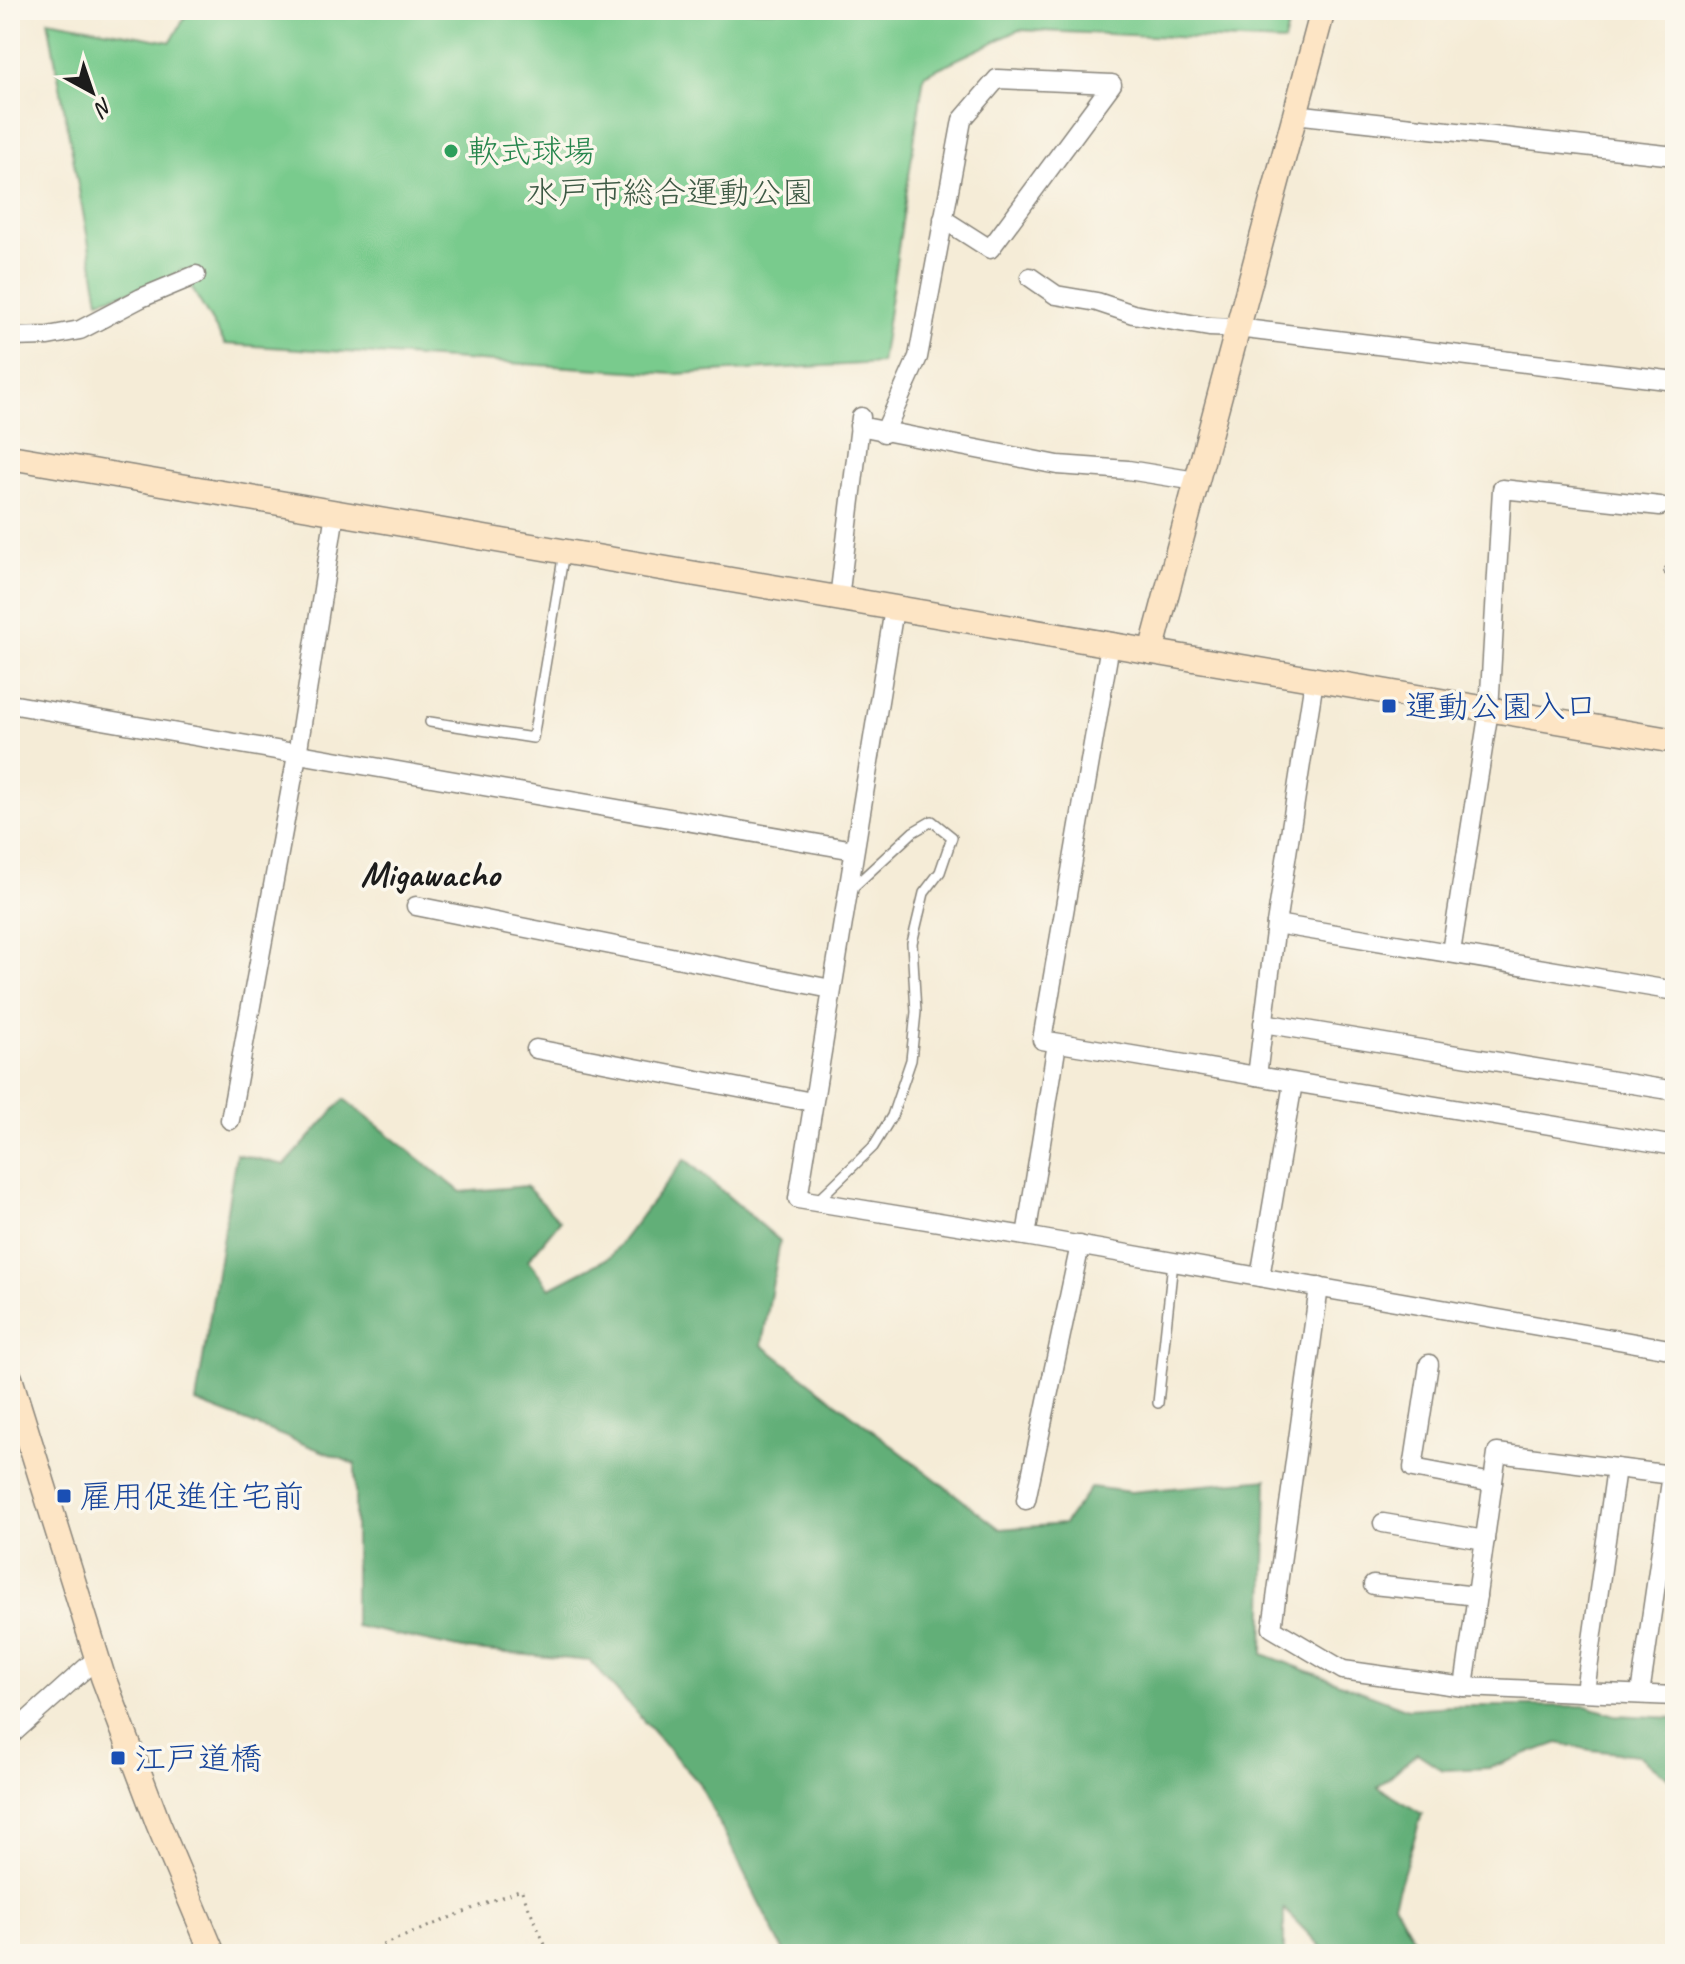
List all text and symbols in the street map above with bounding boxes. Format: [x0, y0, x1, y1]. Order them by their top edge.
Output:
north arrow [52, 52, 132, 132]
text: N [87, 91, 118, 124]
place label: 軟式球場 [467, 131, 595, 172]
marker: 軟式球場 [442, 142, 460, 160]
park label: 水戸市総合運動公園 [526, 172, 814, 213]
place label: 運動公園入口 [1405, 686, 1597, 727]
marker: 運動公園入口 [1380, 697, 1398, 715]
district label: Migawacho [360, 851, 502, 897]
place label: 雇用促進住宅前 [80, 1476, 304, 1517]
marker: 雇用促進住宅前 [55, 1487, 73, 1505]
place label: 江戸道橋 [134, 1738, 262, 1779]
marker: 江戸道橋 [109, 1749, 127, 1767]

